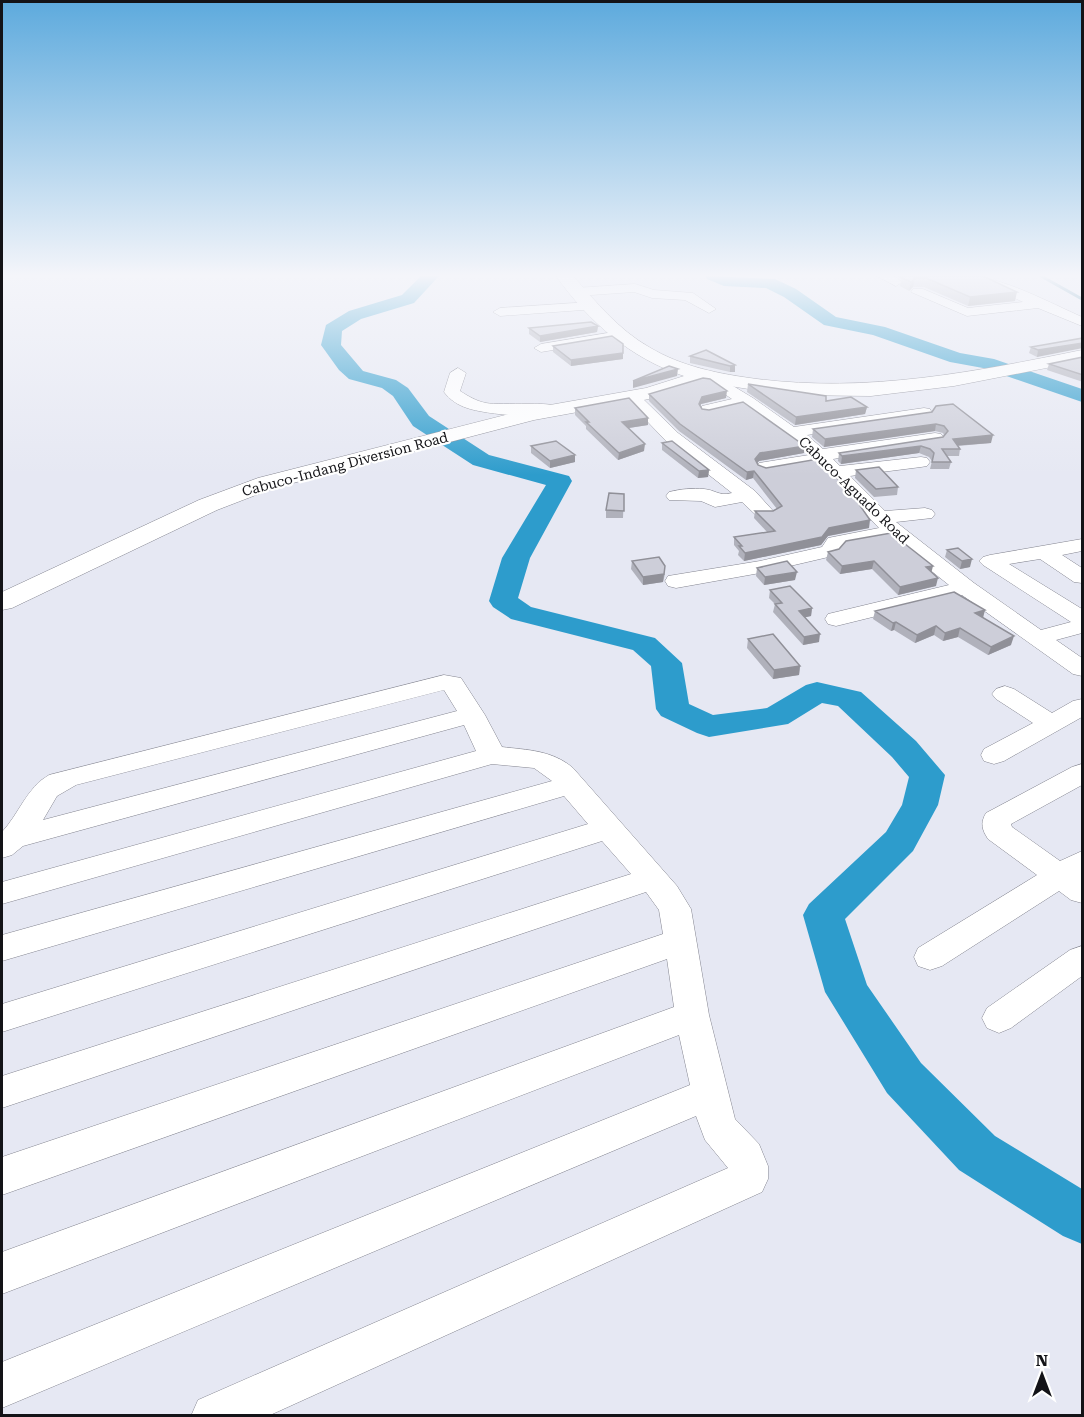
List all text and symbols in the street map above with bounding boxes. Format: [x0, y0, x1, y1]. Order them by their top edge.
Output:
street label: Cabuco-Indang Diversion Road [240, 429, 450, 499]
street label: Cabuco-Aguado Road [796, 433, 912, 547]
north arrow [1012, 1345, 1072, 1405]
text: N [1036, 1351, 1048, 1370]

